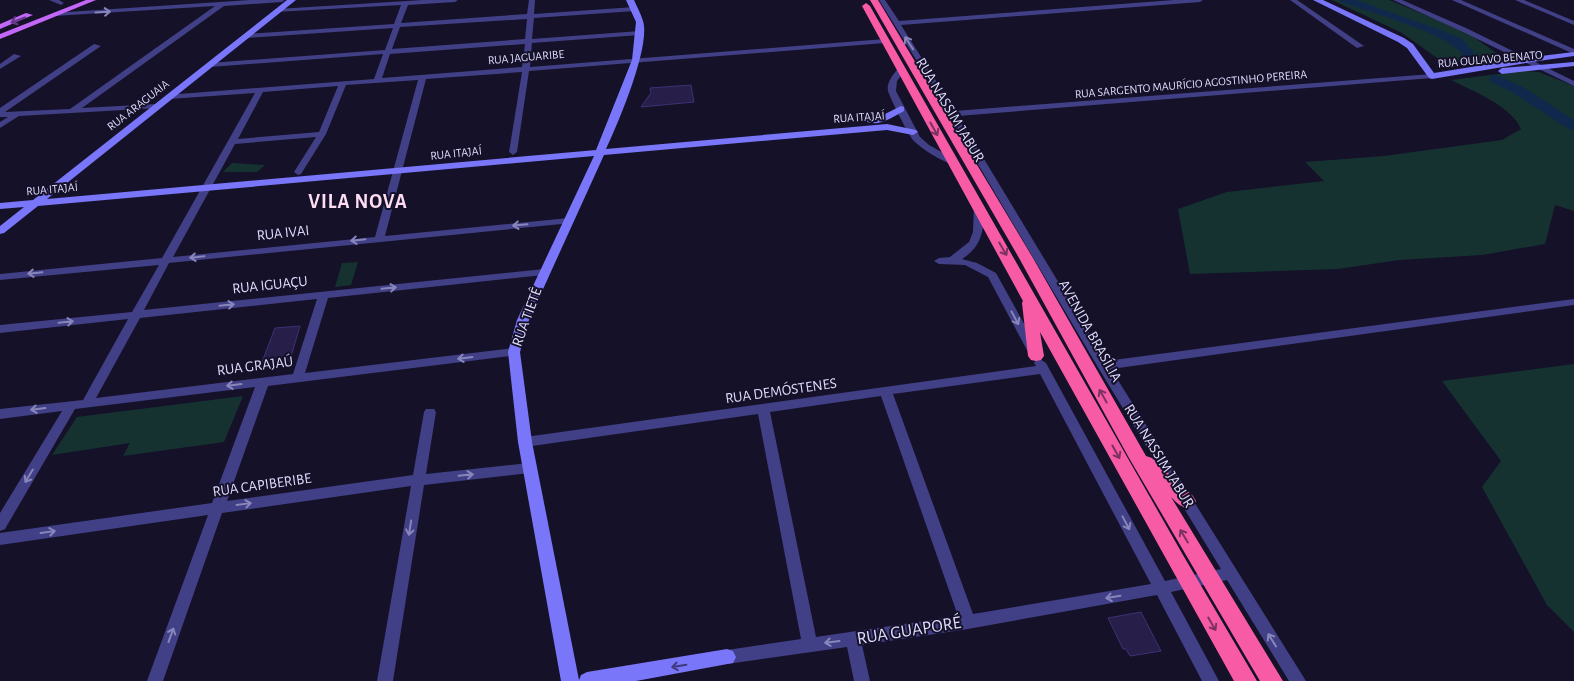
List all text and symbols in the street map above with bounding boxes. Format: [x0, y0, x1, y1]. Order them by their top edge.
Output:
one-way arrow [95, 7, 111, 16]
one-way arrow [11, 16, 26, 25]
one-way arrow [904, 36, 914, 50]
street label: RUA JAGUARIBE [487, 48, 565, 66]
street label: RUA OULAVO BENATO [1437, 48, 1543, 70]
street label: RUA NASSIM JABUR [913, 55, 987, 165]
street label: RUA SARGENTO MAURÍCIO AGOSTINHO PEREIRA [1074, 67, 1308, 100]
street label: RUA ARAGUAIA [105, 77, 171, 133]
street label: RUA ITAJAÍ [833, 108, 886, 125]
one-way arrow [929, 121, 939, 136]
street label: RUA ITAJAÍ [430, 143, 483, 162]
street label: RUA ITAJAÍ [26, 180, 79, 197]
district label: VILA NOVA [308, 192, 408, 212]
one-way arrow [512, 220, 528, 230]
street label: RUA IVAI [256, 223, 310, 243]
one-way arrow [351, 236, 367, 245]
one-way arrow [998, 241, 1008, 255]
one-way arrow [189, 252, 205, 262]
one-way arrow [27, 268, 43, 278]
street label: RUA IGUAÇU [231, 274, 309, 296]
street label: AVENIDA BRASÍLIA [1056, 277, 1126, 385]
one-way arrow [381, 283, 397, 293]
street label: RUA TIETÊ [508, 285, 545, 348]
one-way arrow [219, 300, 235, 310]
one-way arrow [1011, 311, 1021, 325]
one-way arrow [58, 317, 74, 327]
street label: RUA GRAJAÚ [216, 352, 294, 378]
one-way arrow [458, 353, 474, 363]
street label: RUA DEMÓSTENES [724, 374, 838, 406]
one-way arrow [227, 380, 243, 390]
one-way arrow [1098, 388, 1108, 403]
street label: RUA NASSIM JABUR [1121, 402, 1197, 510]
one-way arrow [31, 404, 47, 414]
one-way arrow [1111, 444, 1121, 459]
one-way arrow [24, 469, 34, 483]
one-way arrow [458, 470, 474, 480]
street label: RUA CAPIBERIBE [212, 471, 312, 499]
one-way arrow [235, 499, 251, 509]
one-way arrow [1122, 515, 1131, 530]
one-way arrow [405, 520, 415, 536]
one-way arrow [40, 527, 56, 537]
one-way arrow [1179, 530, 1189, 544]
one-way arrow [1106, 592, 1122, 602]
street label: RUA GUAPORÉ [855, 611, 963, 648]
one-way arrow [1208, 617, 1218, 631]
one-way arrow [167, 628, 176, 643]
one-way arrow [1266, 633, 1276, 647]
one-way arrow [824, 638, 840, 648]
one-way arrow [671, 661, 687, 671]

